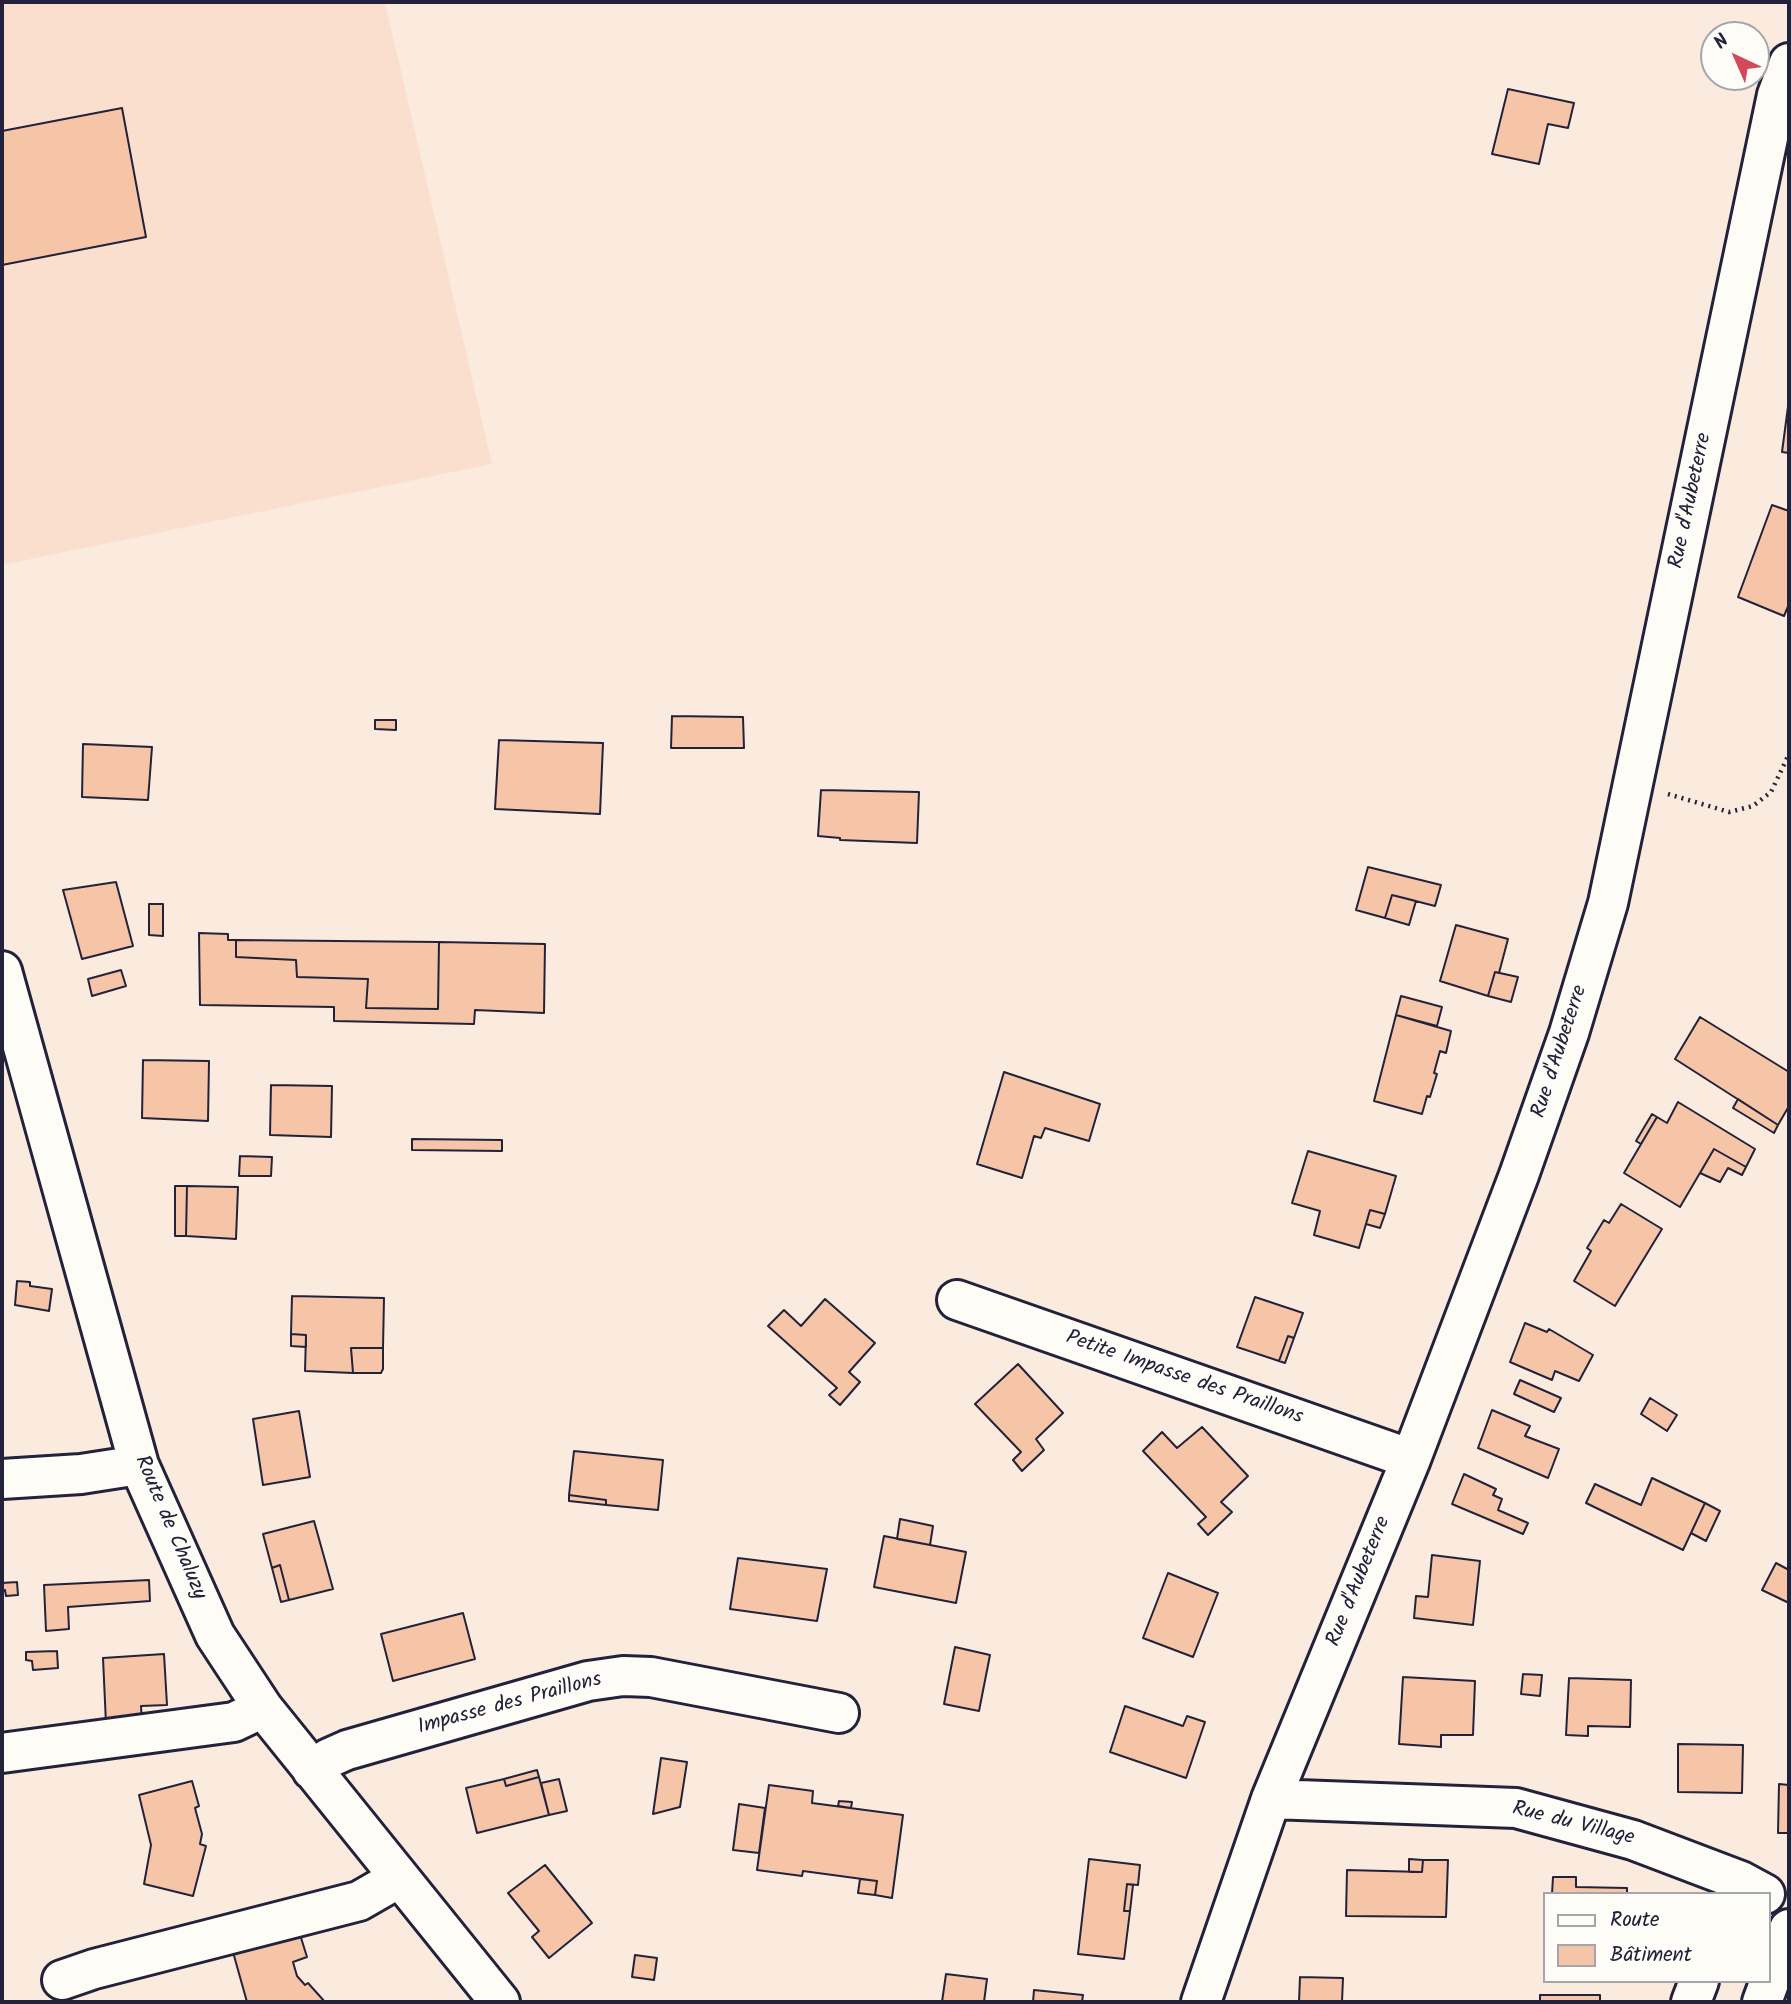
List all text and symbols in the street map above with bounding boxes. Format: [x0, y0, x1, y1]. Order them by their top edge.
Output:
north arrow [1700, 21, 1770, 91]
text: N [1707, 27, 1737, 57]
street label: Rue d'Aubeterre [1665, 431, 1719, 571]
street label: Rue d'Aubeterre [1528, 982, 1594, 1122]
street label: Petite Impasse des Praillons [1062, 1327, 1306, 1431]
street label: Route de Chaluzy [127, 1452, 211, 1604]
street label: Rue d'Aubeterre [1322, 1513, 1398, 1651]
street label: Impasse des Praillons [415, 1668, 605, 1742]
street label: Rue du Village [1509, 1798, 1637, 1852]
legend [1542, 1892, 1770, 1983]
text: Route [1610, 1904, 1659, 1937]
text: Bâtiment [1610, 1939, 1692, 1972]

